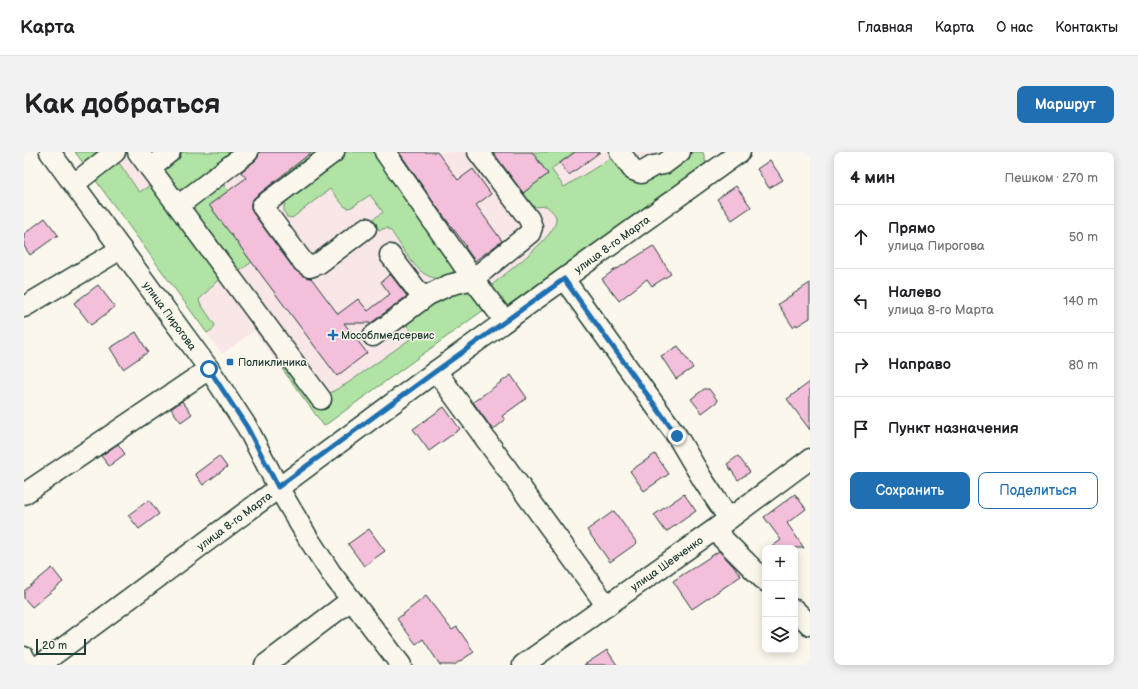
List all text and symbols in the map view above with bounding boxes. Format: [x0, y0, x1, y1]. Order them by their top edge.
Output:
text: Карта [20, 16, 74, 39]
text: Главная [858, 19, 913, 36]
text: Карта [935, 19, 974, 36]
text: О нас [996, 19, 1033, 36]
text: Контакты [1055, 19, 1118, 36]
button: Маршрут [1017, 86, 1114, 123]
text: Как добраться [24, 88, 221, 121]
text: 4 мин [850, 168, 895, 188]
text: Пешком · 270 m [1005, 170, 1098, 186]
street label: улица 8-го Марта [572, 212, 653, 276]
text: Прямо [888, 219, 935, 238]
icon: ahead [850, 226, 872, 248]
text: 50 m [1069, 229, 1098, 245]
text: улица Пирогова [888, 238, 985, 254]
street label: улица Пирогова [141, 279, 200, 353]
text: Налево [888, 283, 941, 302]
icon: left [850, 290, 872, 312]
text: 140 m [1063, 293, 1098, 309]
text: улица 8-го Марта [888, 302, 994, 318]
place label: Мособлмедсервис [341, 329, 435, 342]
marker: Мособлмедсервис [328, 330, 338, 340]
icon: right [850, 354, 872, 376]
text: Направо [888, 355, 951, 374]
place label: Поликлиника [238, 356, 308, 369]
marker: Поликлиника [225, 357, 235, 367]
text: 80 m [1069, 357, 1098, 373]
route start [200, 360, 218, 378]
icon: arrive [850, 418, 872, 440]
text: Пункт назначения [888, 419, 1019, 438]
route end [668, 427, 686, 445]
button: Сохранить [850, 472, 970, 509]
button: Поделиться [978, 472, 1098, 509]
street label: улица 8-го Марта [194, 488, 275, 553]
street label: улица Шевченко [628, 533, 706, 593]
map controls [762, 545, 798, 653]
button: + [762, 545, 798, 581]
button: − [762, 581, 798, 617]
button: layers [762, 617, 798, 653]
scale bar [36, 637, 86, 656]
text: 20 m [42, 639, 67, 652]

